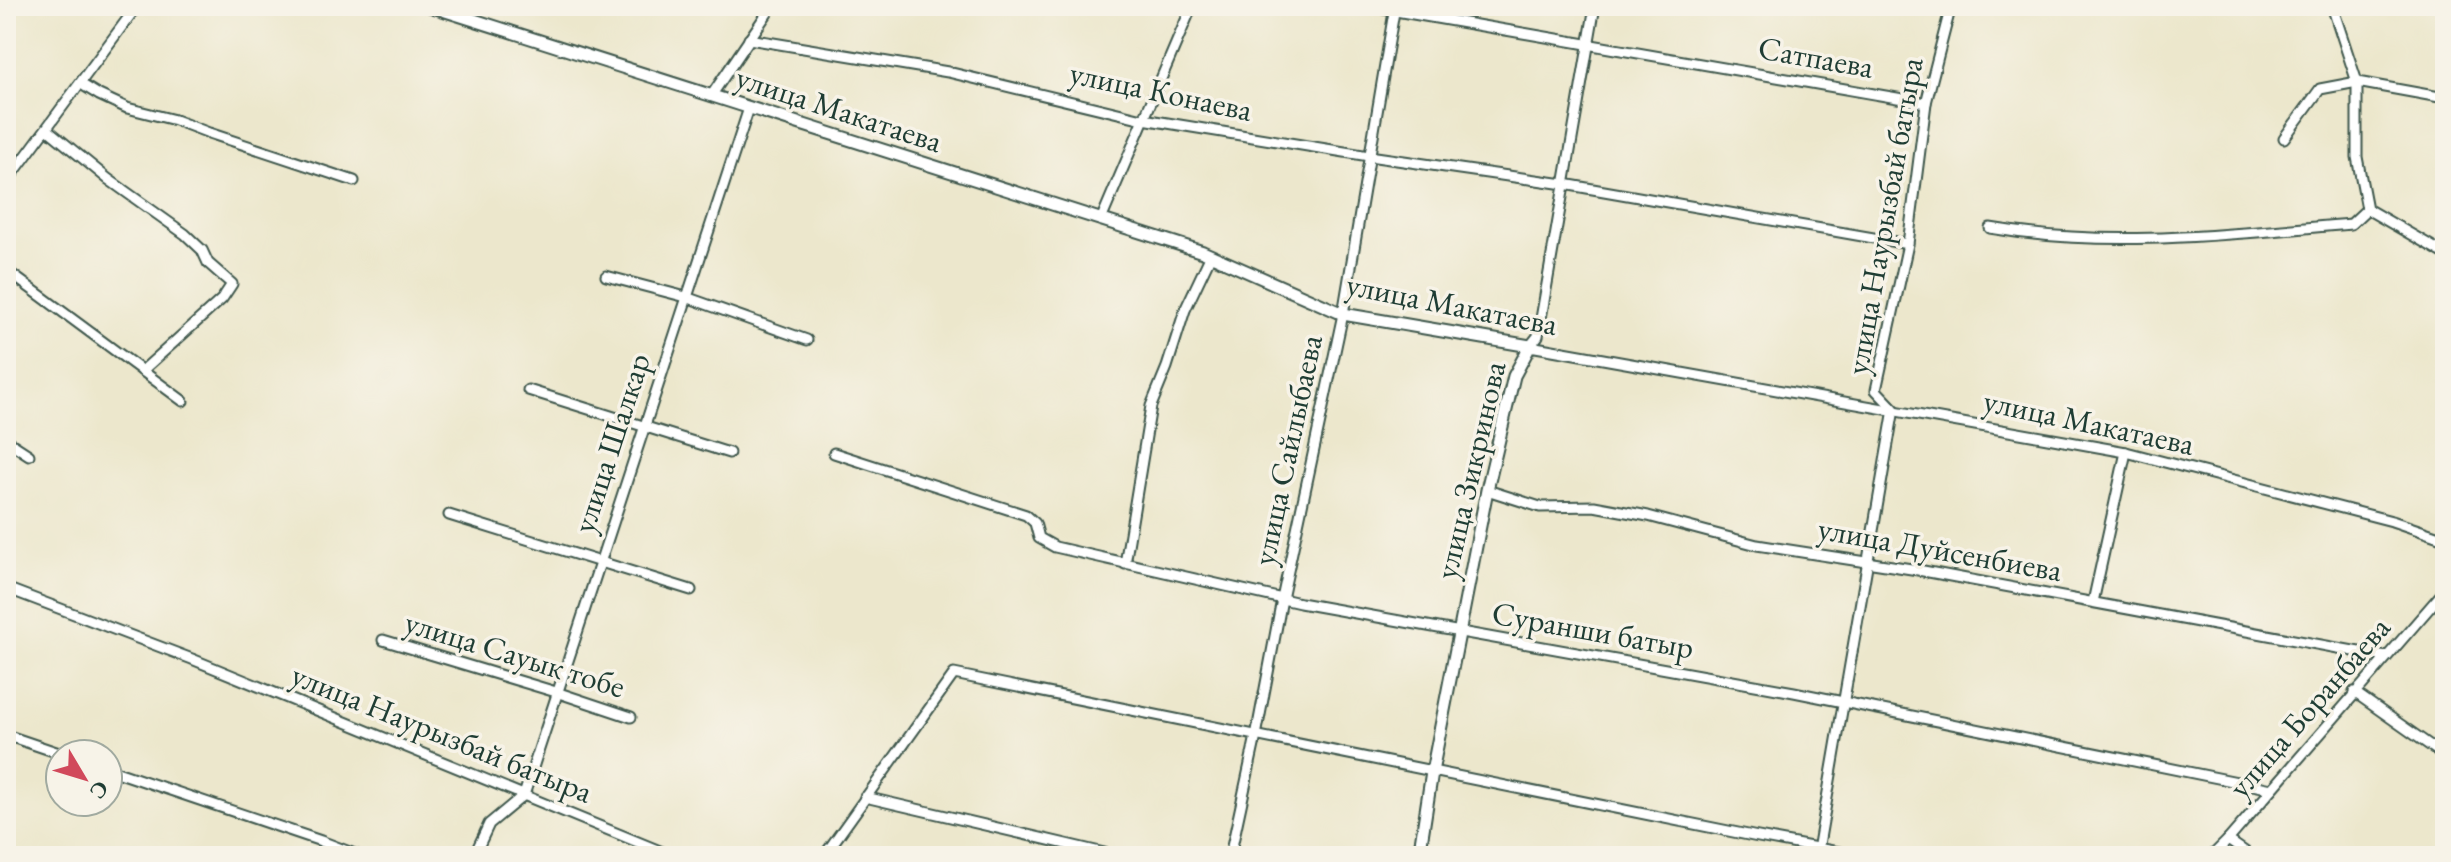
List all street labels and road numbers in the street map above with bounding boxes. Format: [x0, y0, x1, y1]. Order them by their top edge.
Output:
street label: Сатпаева [1755, 26, 1877, 88]
street label: улица Конаева [1066, 51, 1256, 131]
street label: улица Наурызбай батыра [1835, 54, 1933, 378]
street label: улица Макатаева [731, 56, 948, 162]
street label: улица Макатаева [1343, 263, 1561, 345]
street label: улица Сайлыбаева [1242, 331, 1332, 569]
street label: улица Шалкар [562, 348, 660, 538]
street label: улица Зикринова [1425, 357, 1515, 583]
street label: улица Макатаева [1980, 379, 2198, 465]
street label: улица Дуйсенбиева [1815, 507, 2065, 591]
street label: Суранши батыр [1489, 592, 1697, 668]
street label: улица Сауык тобе [400, 601, 630, 707]
street label: улица Боранбаева [2219, 607, 2400, 807]
street label: улица Наурызбай батыра [285, 653, 599, 813]

